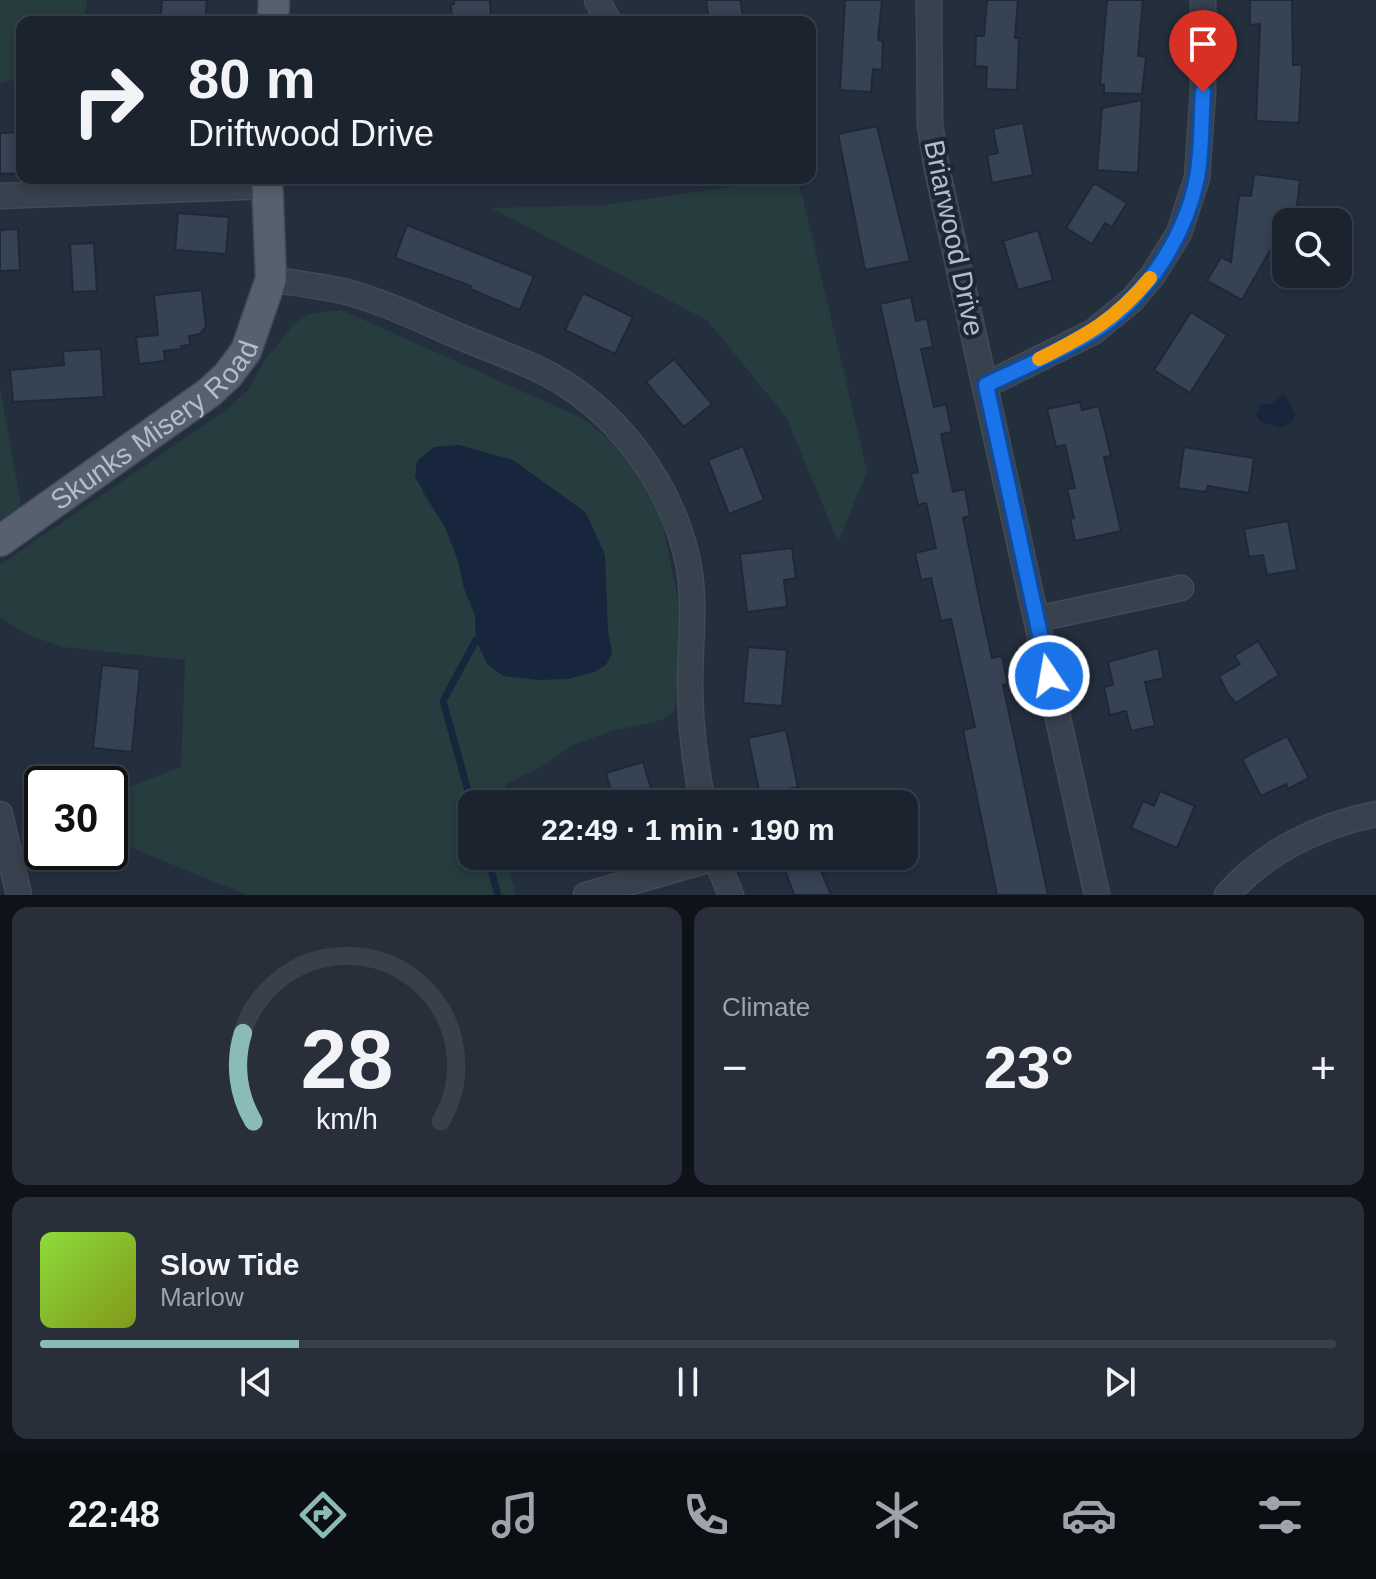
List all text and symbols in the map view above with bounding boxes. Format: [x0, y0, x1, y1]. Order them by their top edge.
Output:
pin [1169, 10, 1237, 92]
icon: arrive [1181, 22, 1225, 66]
text: 80 m [188, 47, 316, 110]
icon: right [56, 48, 160, 152]
text: Driftwood Drive [188, 113, 434, 154]
street label: Briarwood Drive [918, 137, 990, 339]
map controls [1272, 208, 1352, 288]
button: search [1272, 208, 1352, 288]
street label: Skunks Misery Road [45, 336, 264, 516]
position arrow [1007, 634, 1091, 718]
speed limit sign: 30 [24, 766, 128, 870]
text: 22:49 · 1 min · 190 m [541, 813, 835, 846]
text: Climate [722, 992, 810, 1022]
text: 28 [301, 1013, 393, 1106]
text: 23° [984, 1034, 1074, 1101]
text: − [722, 1043, 748, 1092]
text: + [1310, 1043, 1336, 1092]
text: km/h [316, 1103, 378, 1135]
text: Slow Tide [160, 1248, 299, 1281]
text: Marlow [160, 1282, 244, 1312]
icon: previous [234, 1360, 278, 1404]
icon: pause [666, 1360, 710, 1404]
icon: next [1098, 1360, 1142, 1404]
icon: directions [295, 1487, 351, 1543]
icon: music [487, 1487, 543, 1543]
icon: phone [678, 1487, 734, 1543]
icon: climate [869, 1487, 925, 1543]
icon: car [1061, 1487, 1117, 1543]
icon: filters [1252, 1487, 1308, 1543]
text: 22:48 [68, 1494, 160, 1535]

